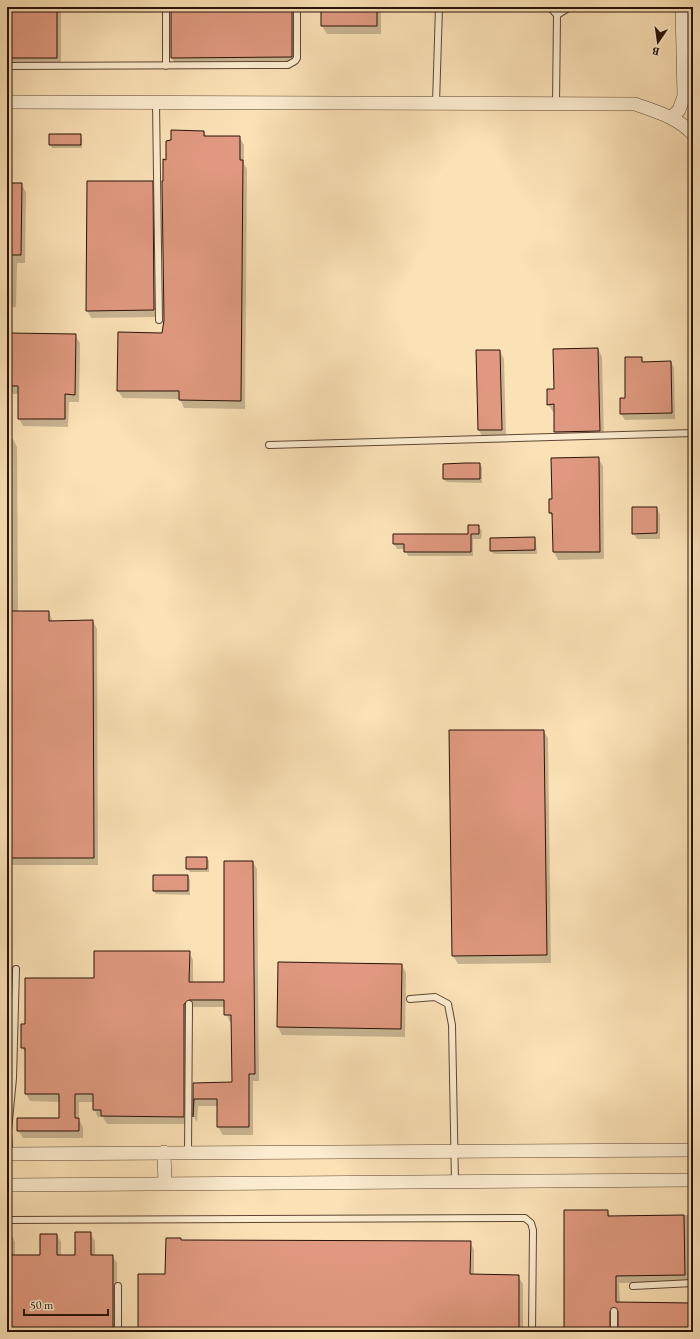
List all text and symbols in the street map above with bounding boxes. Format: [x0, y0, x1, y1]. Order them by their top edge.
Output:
north arrow [638, 22, 678, 62]
text: B [651, 44, 661, 59]
scale bar [24, 1291, 108, 1317]
text: 50 m [30, 1297, 54, 1313]

